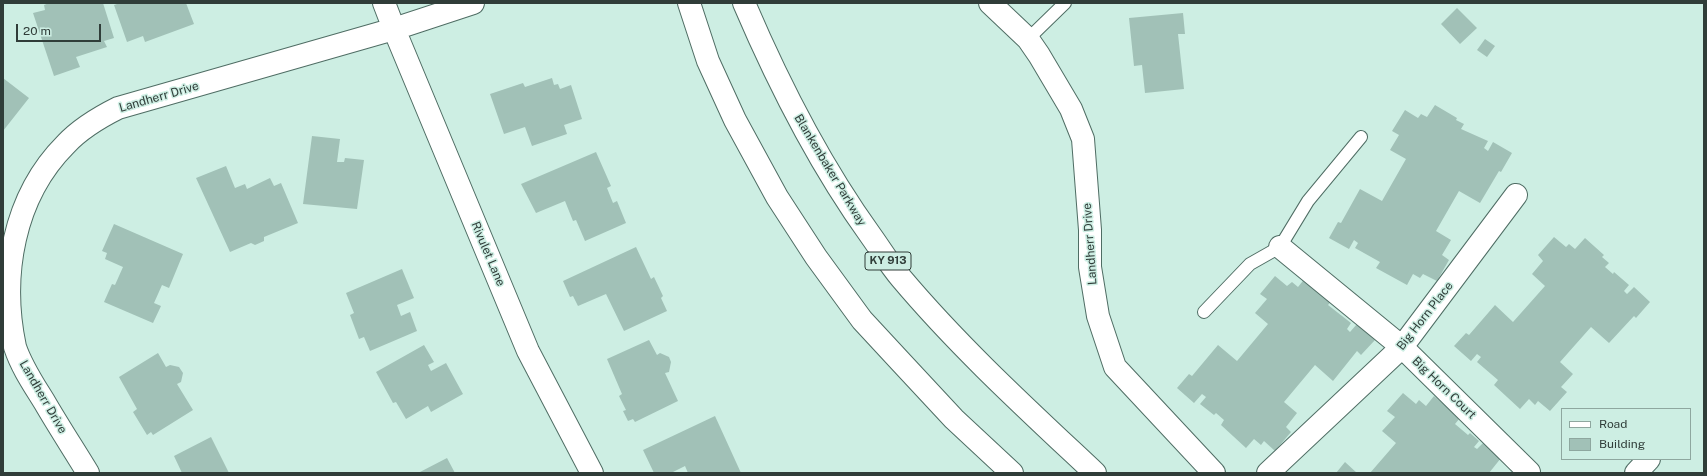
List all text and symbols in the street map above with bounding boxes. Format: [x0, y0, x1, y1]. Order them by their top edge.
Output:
scale bar [18, 16, 103, 42]
text: 20 m [23, 24, 51, 38]
street label: Landherr Drive [117, 79, 201, 115]
street label: Blankenbaker Parkway [791, 112, 869, 228]
street label: Landherr Drive [1080, 202, 1100, 286]
street label: Rivulet Lane [468, 220, 508, 288]
road number: KY 913 [865, 252, 911, 270]
street label: Big Horn Place [1394, 279, 1456, 353]
street label: Big Horn Court [1409, 354, 1479, 422]
street label: Landherr Drive [16, 358, 70, 436]
legend [1561, 408, 1691, 460]
text: Road [1599, 417, 1627, 431]
text: Building [1599, 437, 1645, 451]

